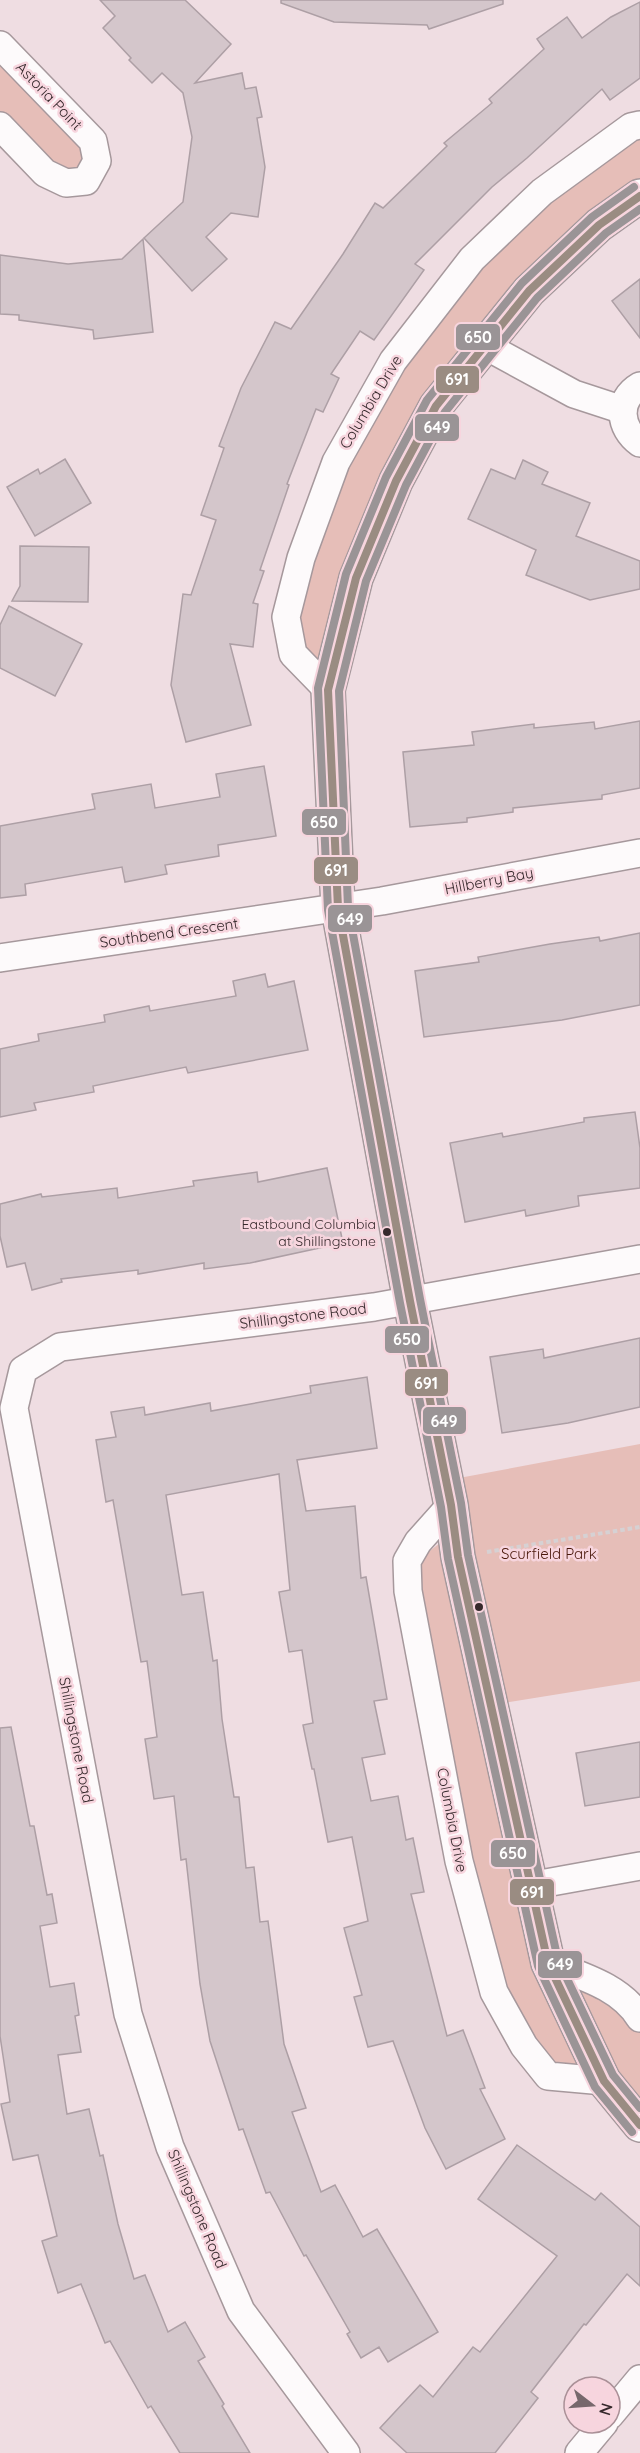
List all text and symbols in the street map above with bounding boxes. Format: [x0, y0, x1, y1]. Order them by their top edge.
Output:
street label: Astoria Point [12, 57, 87, 134]
line badge: 650 [455, 323, 501, 351]
text: 650 [464, 327, 492, 347]
street label: Columbia Drive [335, 351, 406, 452]
line badge: 691 [435, 365, 480, 394]
text: 691 [445, 369, 469, 389]
line badge: 649 [414, 413, 460, 442]
text: 649 [423, 417, 451, 437]
line badge: 650 [301, 808, 347, 836]
text: 650 [310, 812, 338, 832]
line badge: 691 [313, 856, 359, 885]
text: 691 [324, 860, 348, 880]
street label: Hillberry Bay [443, 863, 535, 898]
line badge: 649 [327, 904, 373, 933]
text: 649 [336, 909, 364, 929]
street label: Southbend Crescent [98, 913, 239, 952]
place label: Eastbound Columbia at Shillingstone [242, 1215, 376, 1250]
marker: Eastbound Columbia at Shillingstone [381, 1226, 393, 1238]
street label: Shillingstone Road [238, 1298, 367, 1333]
line badge: 650 [384, 1325, 430, 1354]
text: 650 [393, 1329, 421, 1349]
line badge: 691 [404, 1368, 449, 1397]
text: 691 [414, 1373, 438, 1393]
line badge: 649 [422, 1406, 467, 1435]
text: 649 [430, 1411, 458, 1431]
park label: Scurfield Park [501, 1544, 597, 1563]
unlabelled marker [473, 1601, 485, 1613]
street label: Shillingstone Road [55, 1675, 98, 1804]
street label: Columbia Drive [433, 1766, 472, 1874]
line badge: 650 [490, 1839, 536, 1868]
text: 650 [499, 1843, 527, 1863]
line badge: 691 [509, 1878, 555, 1906]
text: 691 [520, 1882, 544, 1902]
line badge: 649 [537, 1950, 583, 1979]
text: 649 [546, 1954, 574, 1974]
street label: Shillingstone Road [164, 2146, 231, 2271]
north arrow [562, 2375, 622, 2435]
text: N [595, 2401, 618, 2418]

